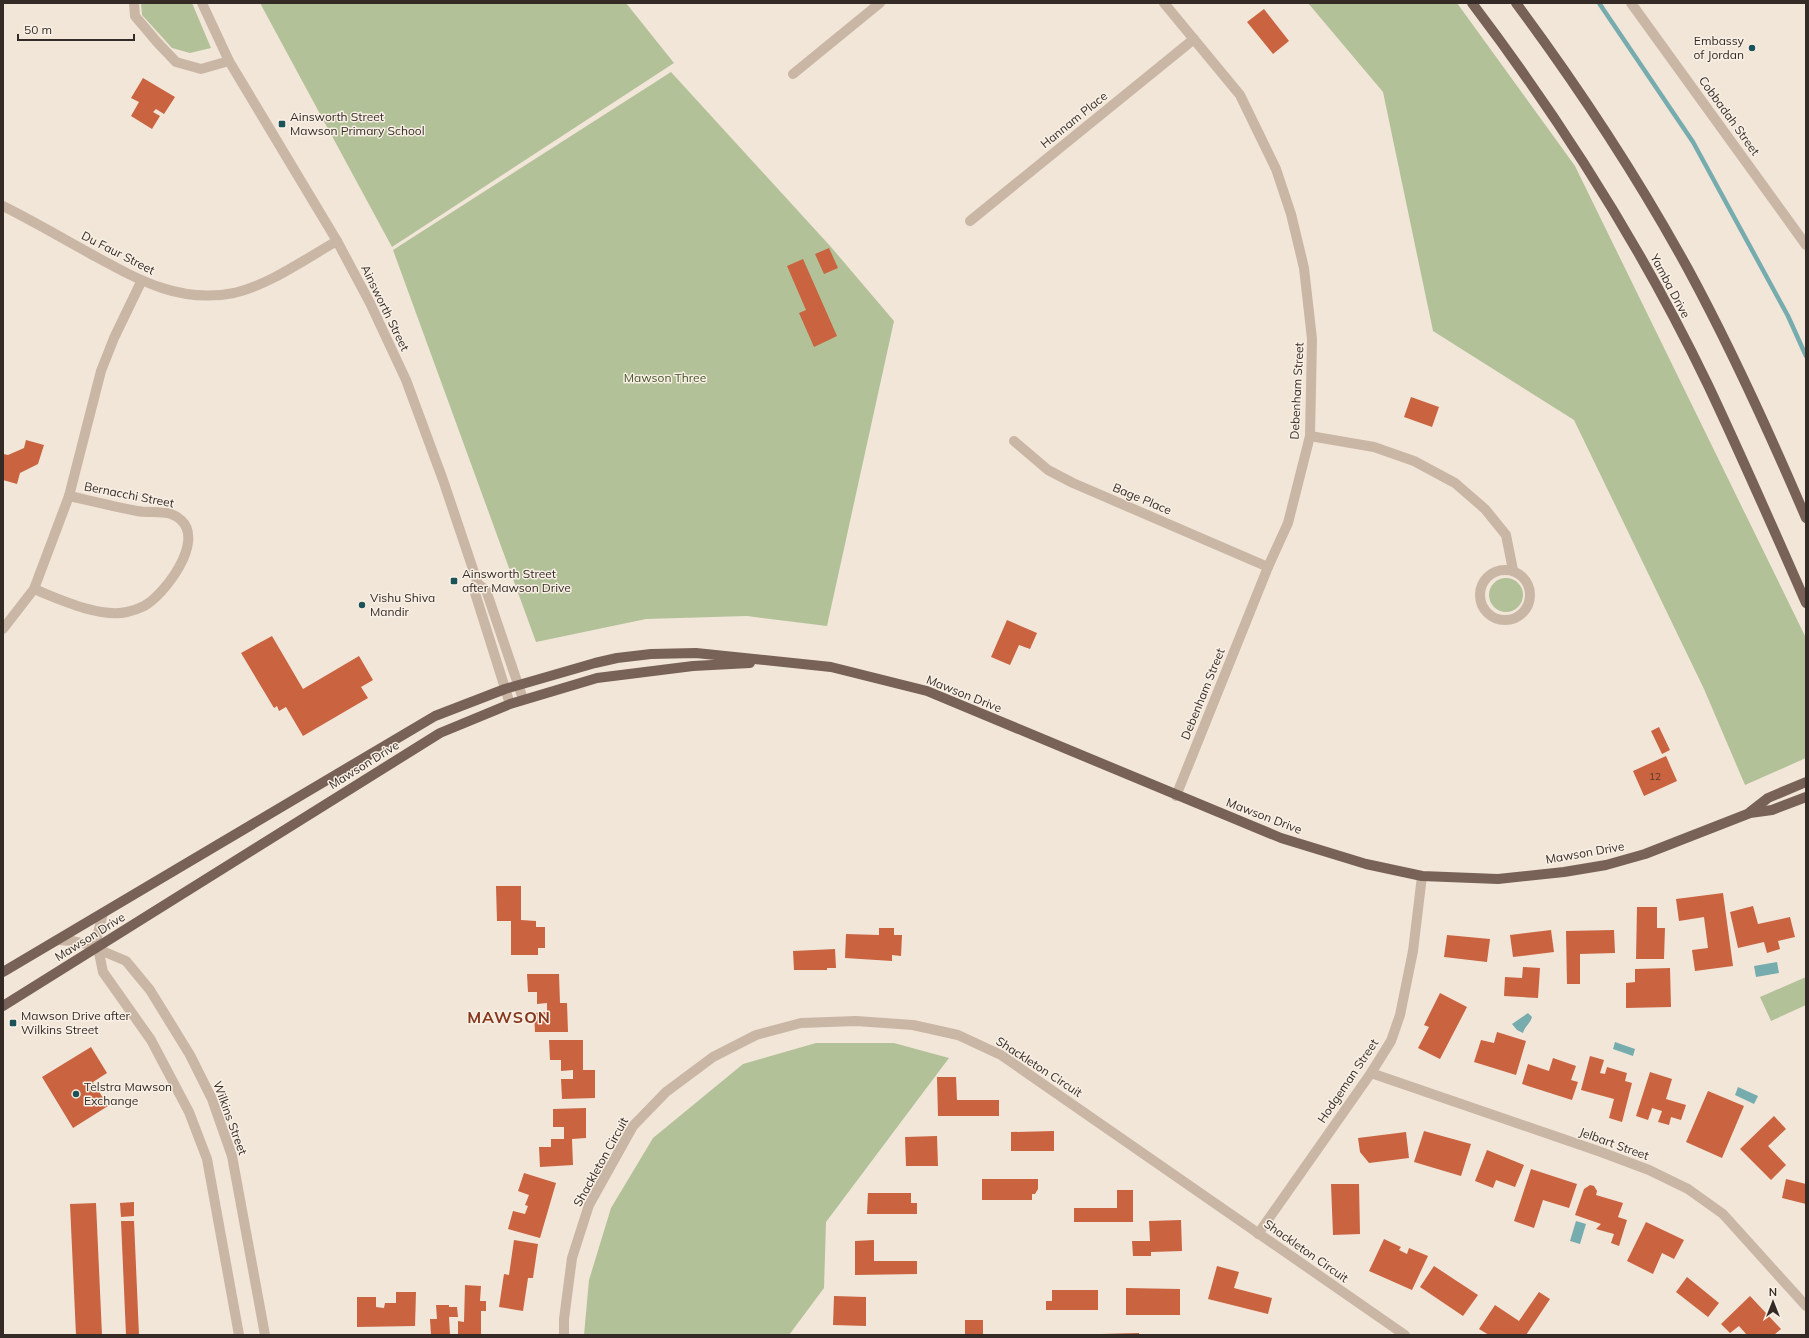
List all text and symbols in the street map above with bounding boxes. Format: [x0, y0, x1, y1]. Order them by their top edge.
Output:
scale bar [18, 16, 134, 42]
text: 50 m [24, 22, 52, 37]
place label: Embassy of Jordan [1694, 33, 1745, 62]
marker: Embassy of Jordan [1747, 43, 1757, 53]
street label: Cobbadah Street [1696, 73, 1763, 158]
street label: Hannam Place [1037, 88, 1110, 151]
place label: Ainsworth Street Mawson Primary School [290, 109, 425, 138]
marker: Ainsworth Street Mawson Primary School [277, 119, 287, 129]
street label: Du Faur Street [79, 228, 157, 277]
street label: Yamba Drive [1647, 250, 1694, 320]
street label: Ainsworth Street [358, 262, 413, 353]
street label: Debenham Street [1286, 342, 1307, 440]
park label: Mawson Three [624, 370, 706, 385]
street label: Bernacchi Street [83, 478, 175, 511]
street label: Bage Place [1111, 479, 1174, 518]
place label: Ainsworth Street after Mawson Drive [462, 566, 571, 595]
marker: Ainsworth Street after Mawson Drive [449, 576, 459, 586]
place label: Vishu Shiva Mandir [370, 590, 435, 619]
marker: Vishu Shiva Mandir [357, 600, 367, 610]
street label: Debenham Street [1177, 646, 1228, 742]
street label: Mawson Drive [924, 672, 1004, 715]
street label: Mawson Drive [326, 737, 402, 792]
house number: 12 [1649, 770, 1661, 783]
street label: Mawson Drive [1224, 794, 1304, 837]
street label: Mawson Drive [1544, 838, 1625, 867]
street label: Mawson Drive [52, 909, 128, 964]
district label: MAWSON [467, 1007, 551, 1027]
place label: Mawson Drive after Wilkins Street [21, 1008, 130, 1037]
marker: Mawson Drive after Wilkins Street [8, 1018, 18, 1028]
street label: Shackleton Circuit [993, 1033, 1085, 1100]
street label: Hodgeman Street [1314, 1036, 1381, 1126]
place label: Telstra Mawson Exchange [84, 1079, 172, 1108]
street label: Wilkins Street [210, 1079, 251, 1157]
marker: Telstra Mawson Exchange [71, 1089, 81, 1099]
street label: Shackleton Circuit [570, 1115, 631, 1209]
street label: Jelbart Street [1577, 1124, 1651, 1163]
street label: Shackleton Circuit [1261, 1216, 1351, 1285]
north arrow [1753, 1282, 1793, 1322]
text: N [1769, 1285, 1777, 1299]

